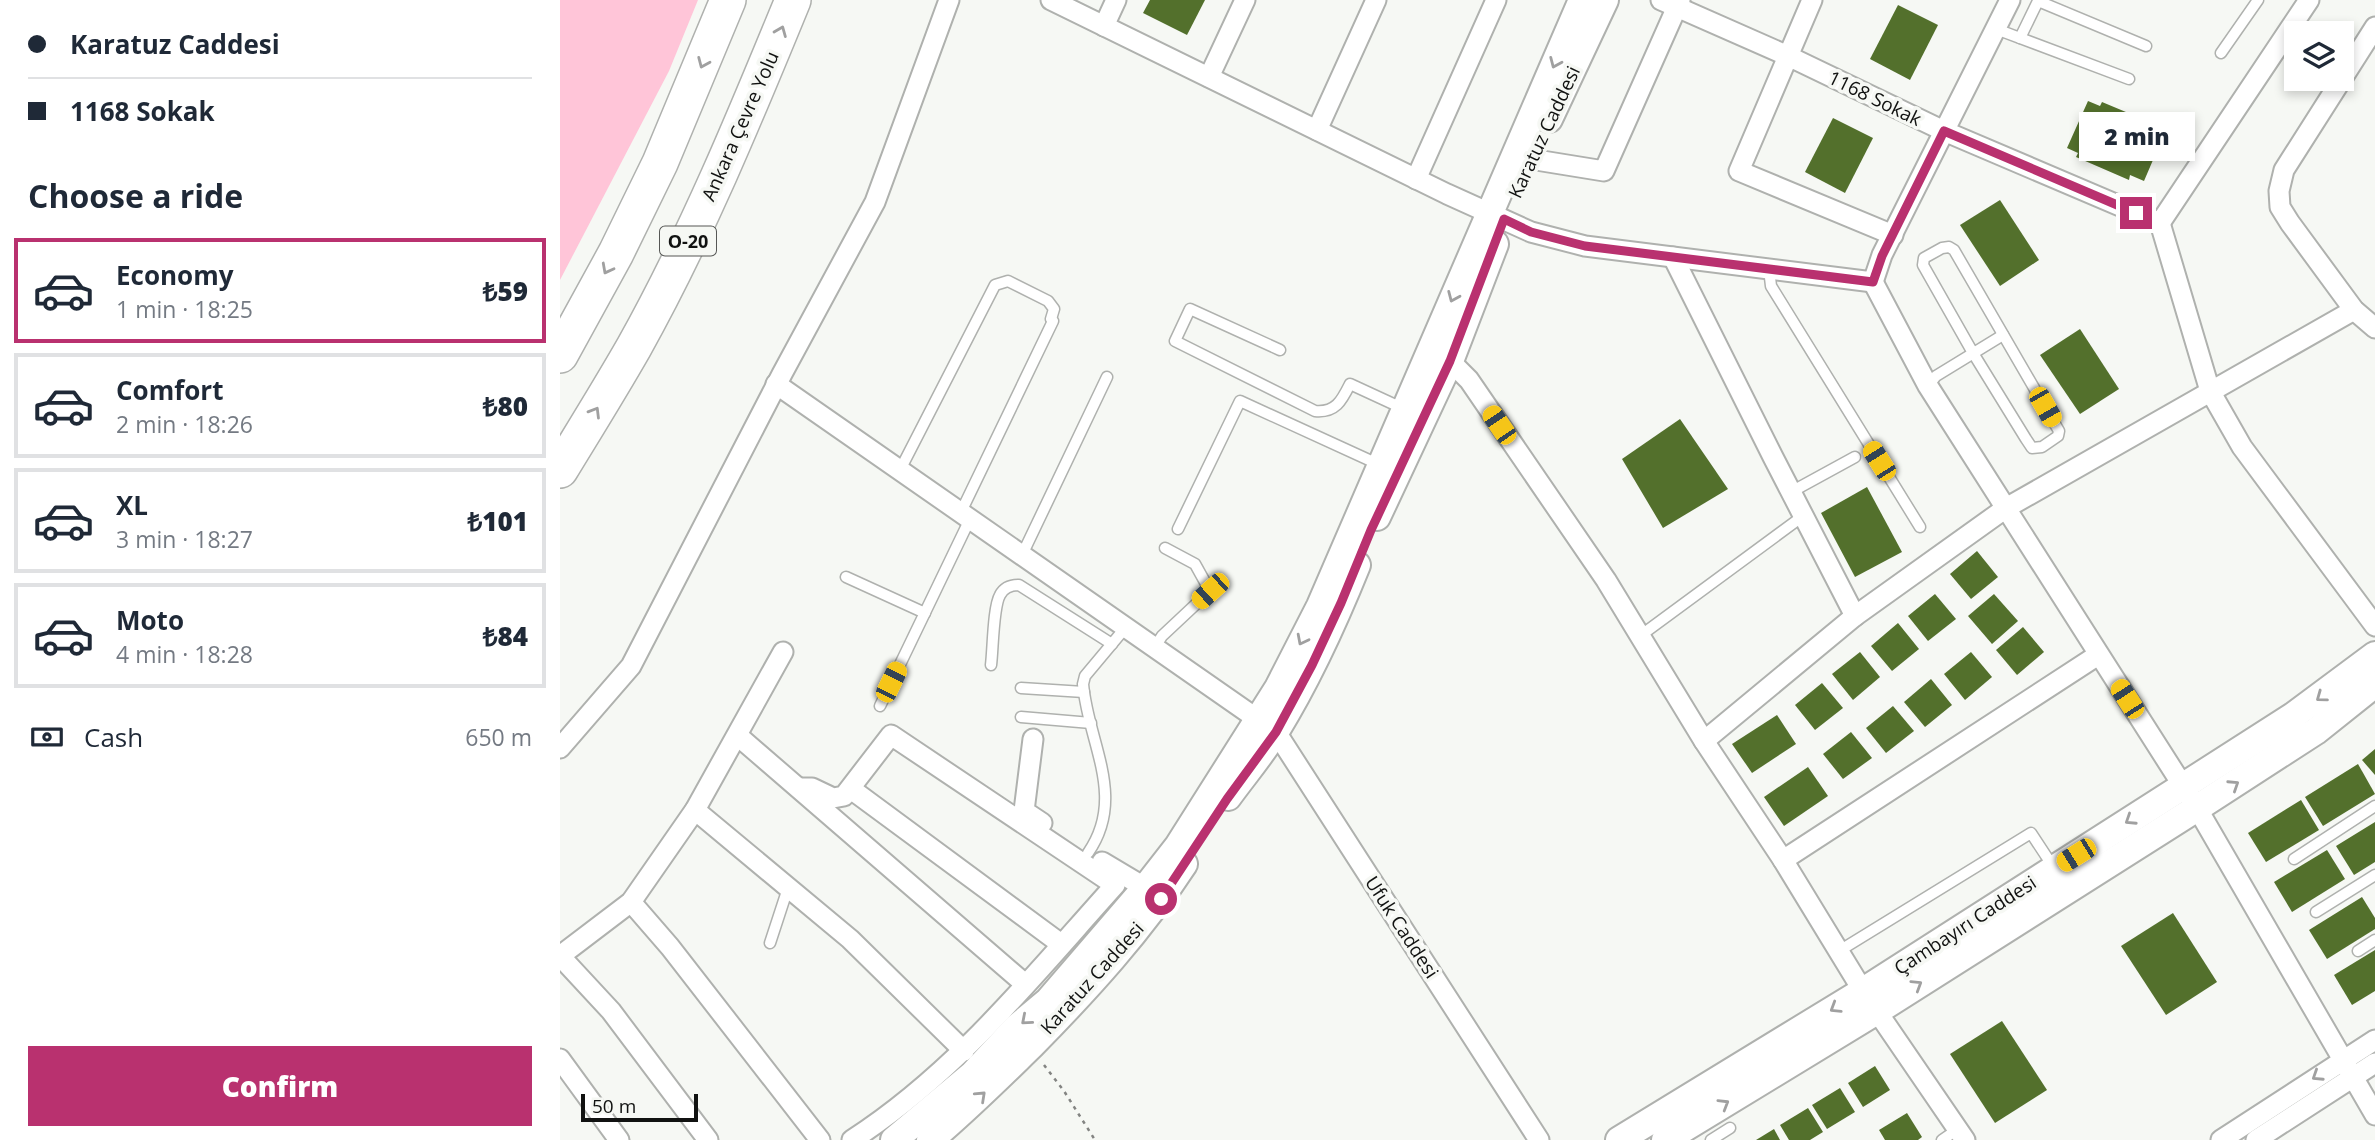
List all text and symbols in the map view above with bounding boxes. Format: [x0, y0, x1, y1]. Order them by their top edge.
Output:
map controls [2284, 21, 2354, 91]
button: layers [2284, 21, 2354, 91]
text: Karatuz Caddesi [70, 26, 280, 62]
one-way arrow [772, 26, 786, 38]
street label: Ankara Çevre Yolu [695, 47, 785, 205]
one-way arrow [1549, 55, 1563, 68]
one-way arrow [697, 56, 711, 68]
street label: Karatuz Caddesi [1502, 62, 1586, 202]
street label: 1168 Sokak [1824, 64, 1926, 132]
text: 1168 Sokak [70, 93, 215, 129]
callout: 2 min [2078, 111, 2194, 160]
text: 2 min [2104, 120, 2170, 152]
text: Choose a ride [28, 174, 243, 217]
route end [2120, 197, 2152, 229]
road number: O-20 [660, 227, 716, 256]
text: Economy [116, 257, 234, 293]
icon: car [32, 259, 95, 322]
one-way arrow [602, 262, 615, 275]
text: ₺59 [483, 273, 528, 309]
one-way arrow [1447, 290, 1461, 303]
text: 1 min · 18:25 [116, 293, 253, 325]
text: Comfort [116, 372, 223, 408]
icon: car [32, 374, 95, 437]
car [2026, 384, 2065, 430]
text: ₺80 [483, 388, 528, 424]
car [1479, 402, 1520, 448]
one-way arrow [587, 406, 600, 419]
text: 2 min · 18:26 [116, 408, 253, 440]
car [1859, 438, 1900, 484]
text: XL [116, 487, 148, 523]
icon: car [32, 489, 95, 552]
text: ₺101 [467, 503, 528, 539]
text: 3 min · 18:27 [116, 523, 253, 555]
car [1188, 569, 1233, 613]
text: Moto [116, 602, 184, 638]
icon: car [32, 604, 95, 667]
text: ₺84 [483, 618, 528, 654]
one-way arrow [1297, 633, 1311, 645]
text: 4 min · 18:28 [116, 638, 253, 670]
car [873, 659, 910, 705]
car [2107, 676, 2148, 722]
one-way arrow [2316, 688, 2329, 701]
icon: cash [28, 718, 66, 756]
text: Cash [84, 719, 143, 755]
text: 650 m [465, 721, 532, 753]
one-way arrow [2226, 780, 2239, 793]
one-way arrow [2124, 812, 2137, 825]
car [2053, 835, 2100, 875]
street label: Çambayırı Caddesi [1889, 869, 2041, 981]
street label: Ufuk Caddesi [1359, 871, 1445, 983]
route start [1145, 883, 1177, 915]
street label: Karatuz Caddesi [1034, 916, 1150, 1040]
one-way arrow [1910, 981, 1923, 994]
one-way arrow [1829, 1000, 1842, 1013]
one-way arrow [1021, 1012, 1034, 1024]
button: Confirm [28, 1046, 532, 1126]
one-way arrow [2312, 1068, 2325, 1081]
scale bar [581, 1091, 698, 1123]
one-way arrow [973, 1091, 986, 1104]
text: 50 m [592, 1093, 636, 1119]
one-way arrow [1716, 1100, 1729, 1113]

